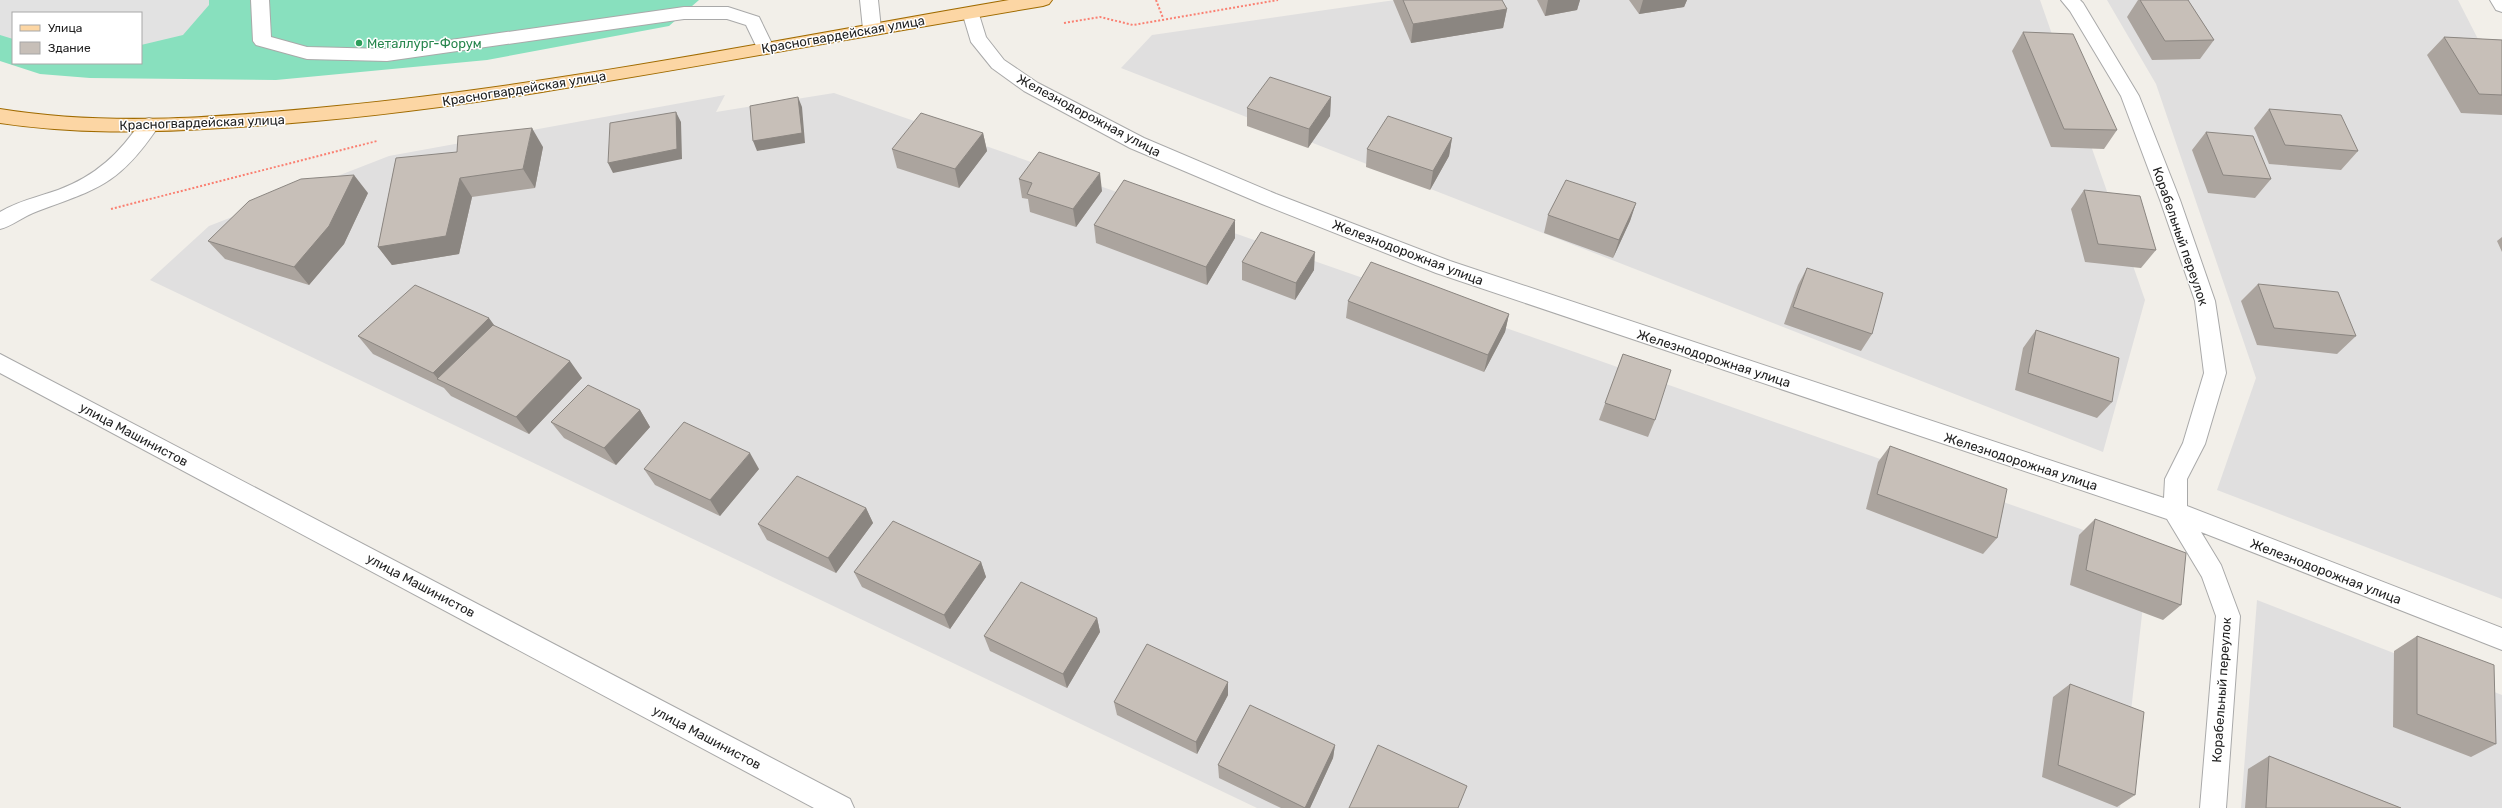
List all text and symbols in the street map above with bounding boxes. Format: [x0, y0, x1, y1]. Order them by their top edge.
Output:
legend [12, 12, 142, 64]
street label: Красногвардейская улица [760, 13, 926, 56]
text: Улица [48, 21, 82, 35]
place label: Металлург-Форум [367, 36, 482, 51]
marker: Металлург-Форум [354, 38, 364, 48]
text: Здание [48, 41, 91, 55]
street label: Красногвардейская улица [441, 68, 607, 109]
street label: Железнодорожная улица [1014, 71, 1163, 160]
street label: Красногвардейская улица [119, 112, 285, 133]
street label: Корабельный переулок [2150, 165, 2211, 308]
street label: Железнодорожная улица [1330, 217, 1485, 288]
street label: Железнодорожная улица [1635, 327, 1793, 390]
street label: улица Машинистов [77, 399, 191, 469]
street label: Железнодорожная улица [1942, 430, 2100, 493]
street label: Железнодорожная улица [2248, 536, 2403, 607]
street label: улица Машинистов [364, 550, 478, 620]
street label: Корабельный переулок [2209, 617, 2234, 763]
street label: улица Машинистов [650, 702, 764, 772]

